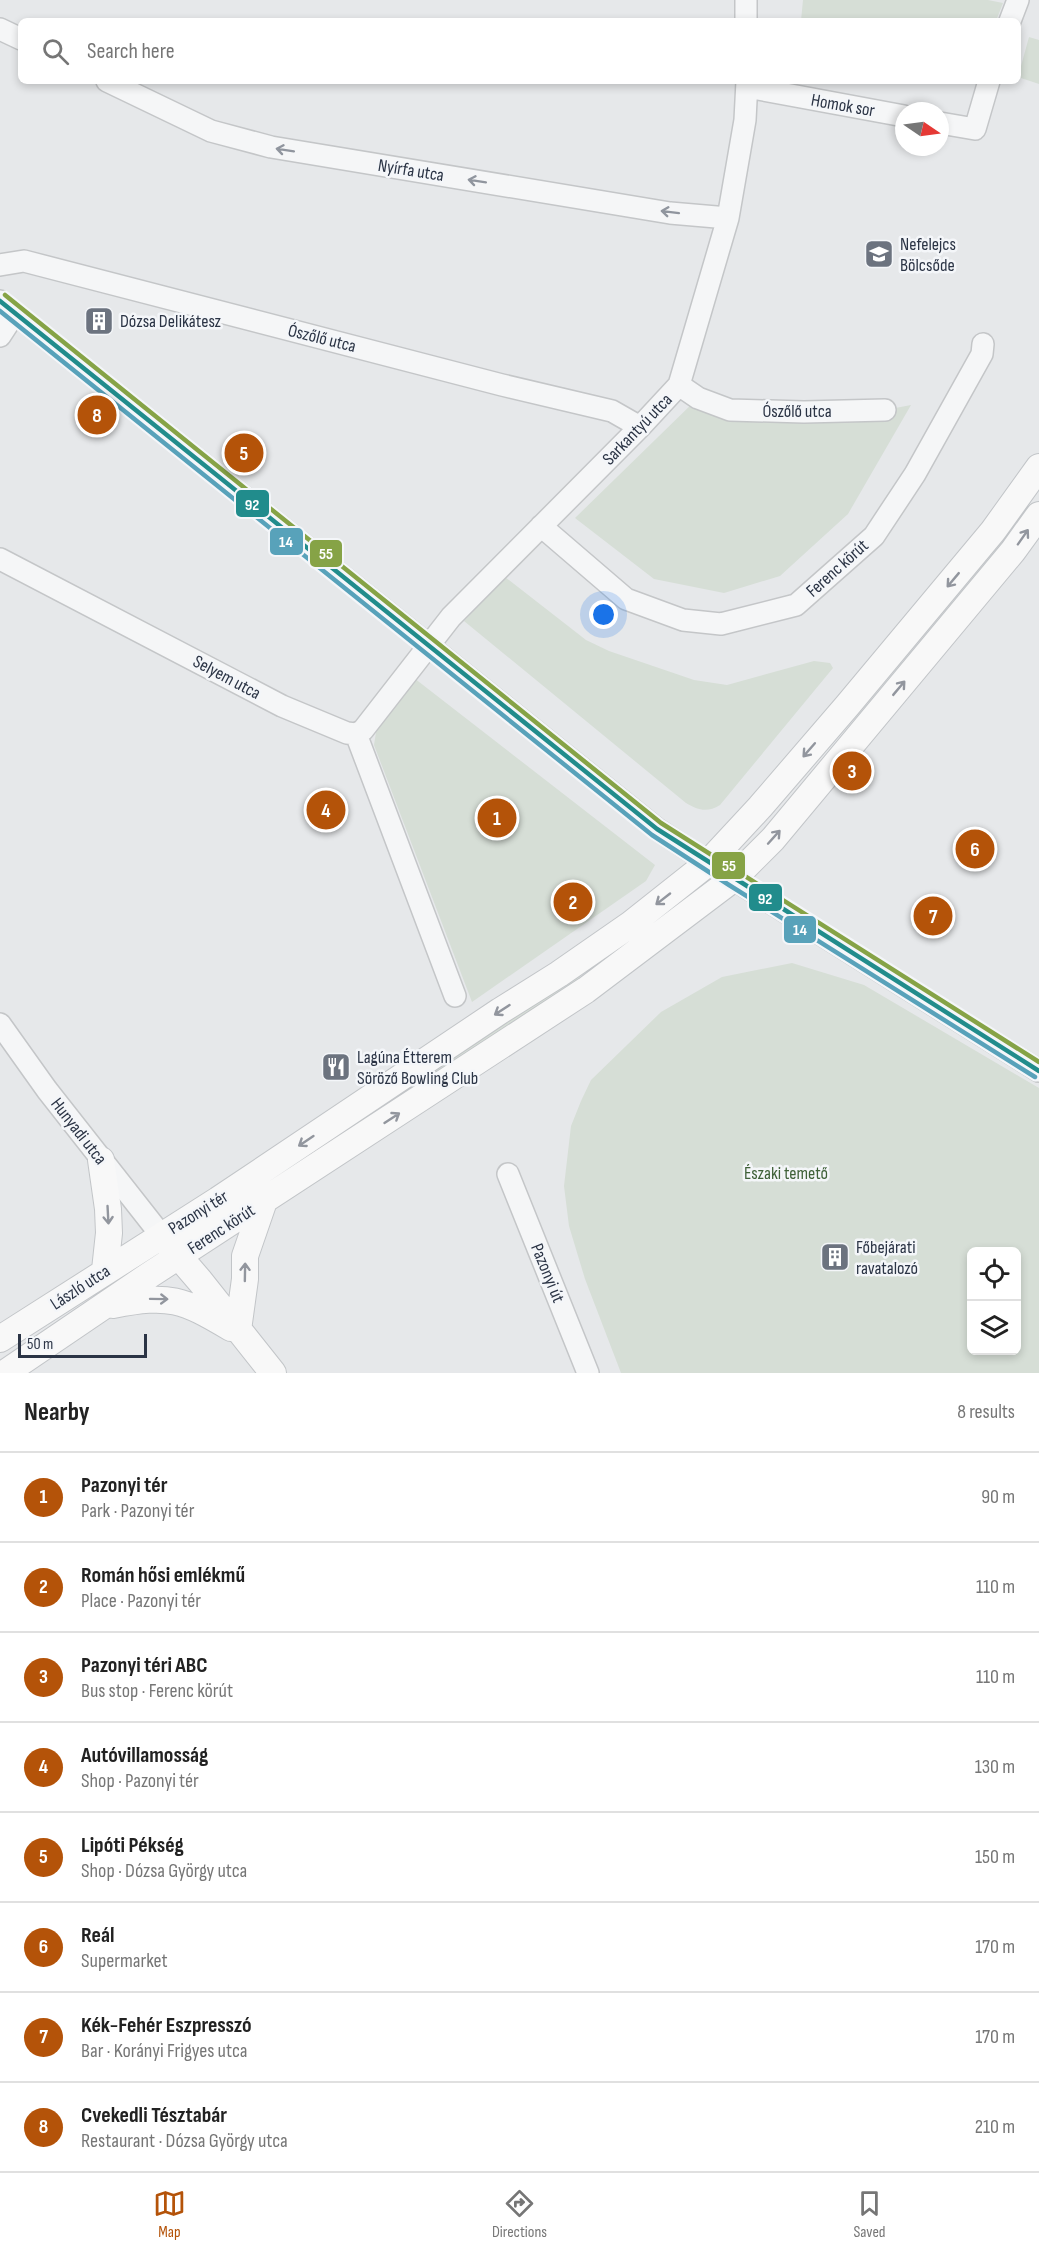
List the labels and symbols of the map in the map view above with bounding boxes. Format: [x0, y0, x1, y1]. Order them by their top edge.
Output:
street label: Homok sor [809, 90, 876, 121]
north arrow [895, 102, 949, 156]
one-way arrow [275, 144, 295, 155]
street label: Nyírfa utca [376, 155, 445, 186]
one-way arrow [468, 175, 487, 186]
one-way arrow [660, 206, 680, 217]
place label: Nefelejcs Bölcsőde [900, 234, 956, 276]
school or university icon: Nefelejcs Bölcsőde [863, 238, 895, 270]
building icon: Dózsa Delikátesz [83, 305, 115, 337]
place label: Dózsa Delikátesz [120, 311, 222, 332]
street label: Ószőlő utca [286, 320, 358, 357]
street label: Sarkantyú utca [598, 389, 677, 469]
pin: 8 [78, 392, 116, 438]
street label: Ószőlő utca [762, 401, 832, 422]
pin: 5 [224, 430, 264, 476]
line badge: 92 [235, 489, 270, 518]
text: 92 [245, 496, 259, 515]
line badge: 14 [269, 527, 304, 556]
one-way arrow [1017, 530, 1029, 546]
text: 14 [279, 533, 293, 552]
street label: Ferenc körút [802, 535, 873, 602]
line badge: 55 [309, 539, 343, 568]
text: 55 [319, 545, 333, 564]
one-way arrow [946, 572, 959, 588]
your location [589, 600, 618, 629]
street label: Selyem utca [189, 651, 264, 704]
one-way arrow [892, 681, 906, 696]
one-way arrow [802, 742, 816, 757]
pin: 3 [832, 748, 872, 794]
pin: 4 [306, 788, 346, 832]
pin: 1 [478, 796, 516, 840]
pin: 6 [956, 826, 994, 872]
one-way arrow [767, 830, 781, 845]
line badge: 55 [711, 851, 746, 880]
text: 55 [722, 857, 736, 876]
pin: 2 [554, 880, 592, 924]
line badge: 92 [748, 883, 783, 912]
text: 92 [758, 890, 772, 909]
one-way arrow [655, 893, 671, 906]
pin: 7 [914, 894, 952, 938]
line badge: 14 [783, 915, 817, 944]
text: 14 [793, 921, 807, 940]
one-way arrow [494, 1004, 511, 1016]
place label: Lagúna Étterem Söröző Bowling Club [357, 1047, 478, 1089]
restaurant icon: Lagúna Étterem Söröző Bowling Club [320, 1051, 352, 1083]
street label: Hunyadi utca [46, 1094, 111, 1169]
one-way arrow [383, 1111, 400, 1123]
one-way arrow [298, 1135, 314, 1147]
park label: Északi temető [744, 1163, 828, 1184]
street label: Pazonyi tér [165, 1186, 232, 1239]
street label: Ferenc körút [184, 1200, 259, 1259]
one-way arrow [103, 1204, 114, 1224]
place label: Főbejárati ravatalozó [856, 1237, 918, 1279]
street label: Pazonyi út [526, 1241, 569, 1306]
building icon: Főbejárati ravatalozó [819, 1241, 851, 1273]
street label: László utca [47, 1260, 114, 1314]
one-way arrow [239, 1262, 251, 1282]
one-way arrow [148, 1293, 168, 1305]
scale bar [18, 1331, 147, 1358]

